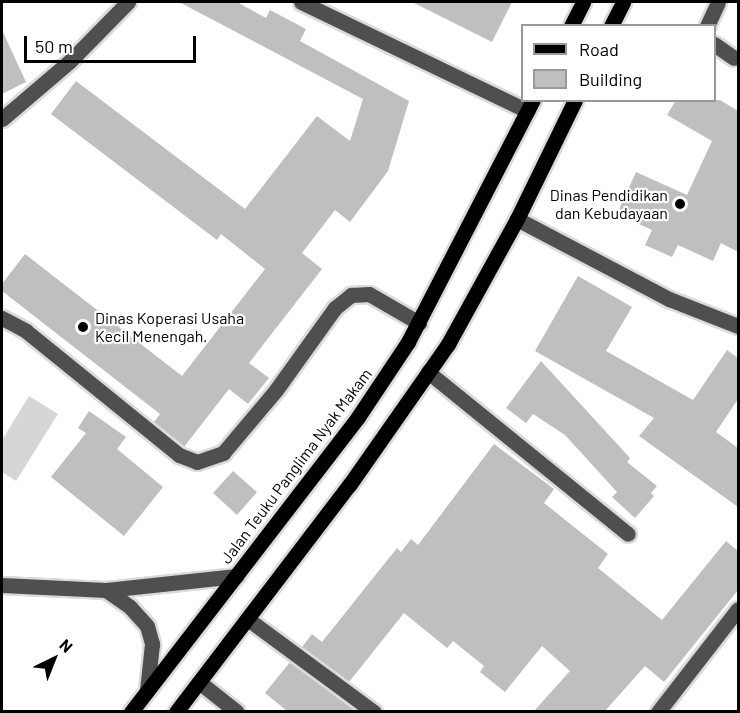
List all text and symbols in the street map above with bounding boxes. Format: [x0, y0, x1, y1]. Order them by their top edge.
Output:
scale bar [27, 24, 200, 62]
legend [521, 24, 716, 102]
text: 50 m [35, 35, 73, 57]
text: Road [579, 38, 619, 60]
text: Building [579, 68, 642, 90]
place label: Dinas Pendidikan dan Kebudayaan [550, 185, 668, 223]
marker: Dinas Pendidikan dan Kebudayaan [673, 197, 687, 211]
place label: Dinas Koperasi Usaha Kecil Menengah. [95, 308, 244, 346]
marker: Dinas Koperasi Usaha Kecil Menengah. [76, 320, 90, 334]
street label: Jalan Teuku Panglima Nyak Makam [216, 365, 376, 567]
north arrow [24, 629, 84, 689]
text: N [56, 635, 77, 656]

